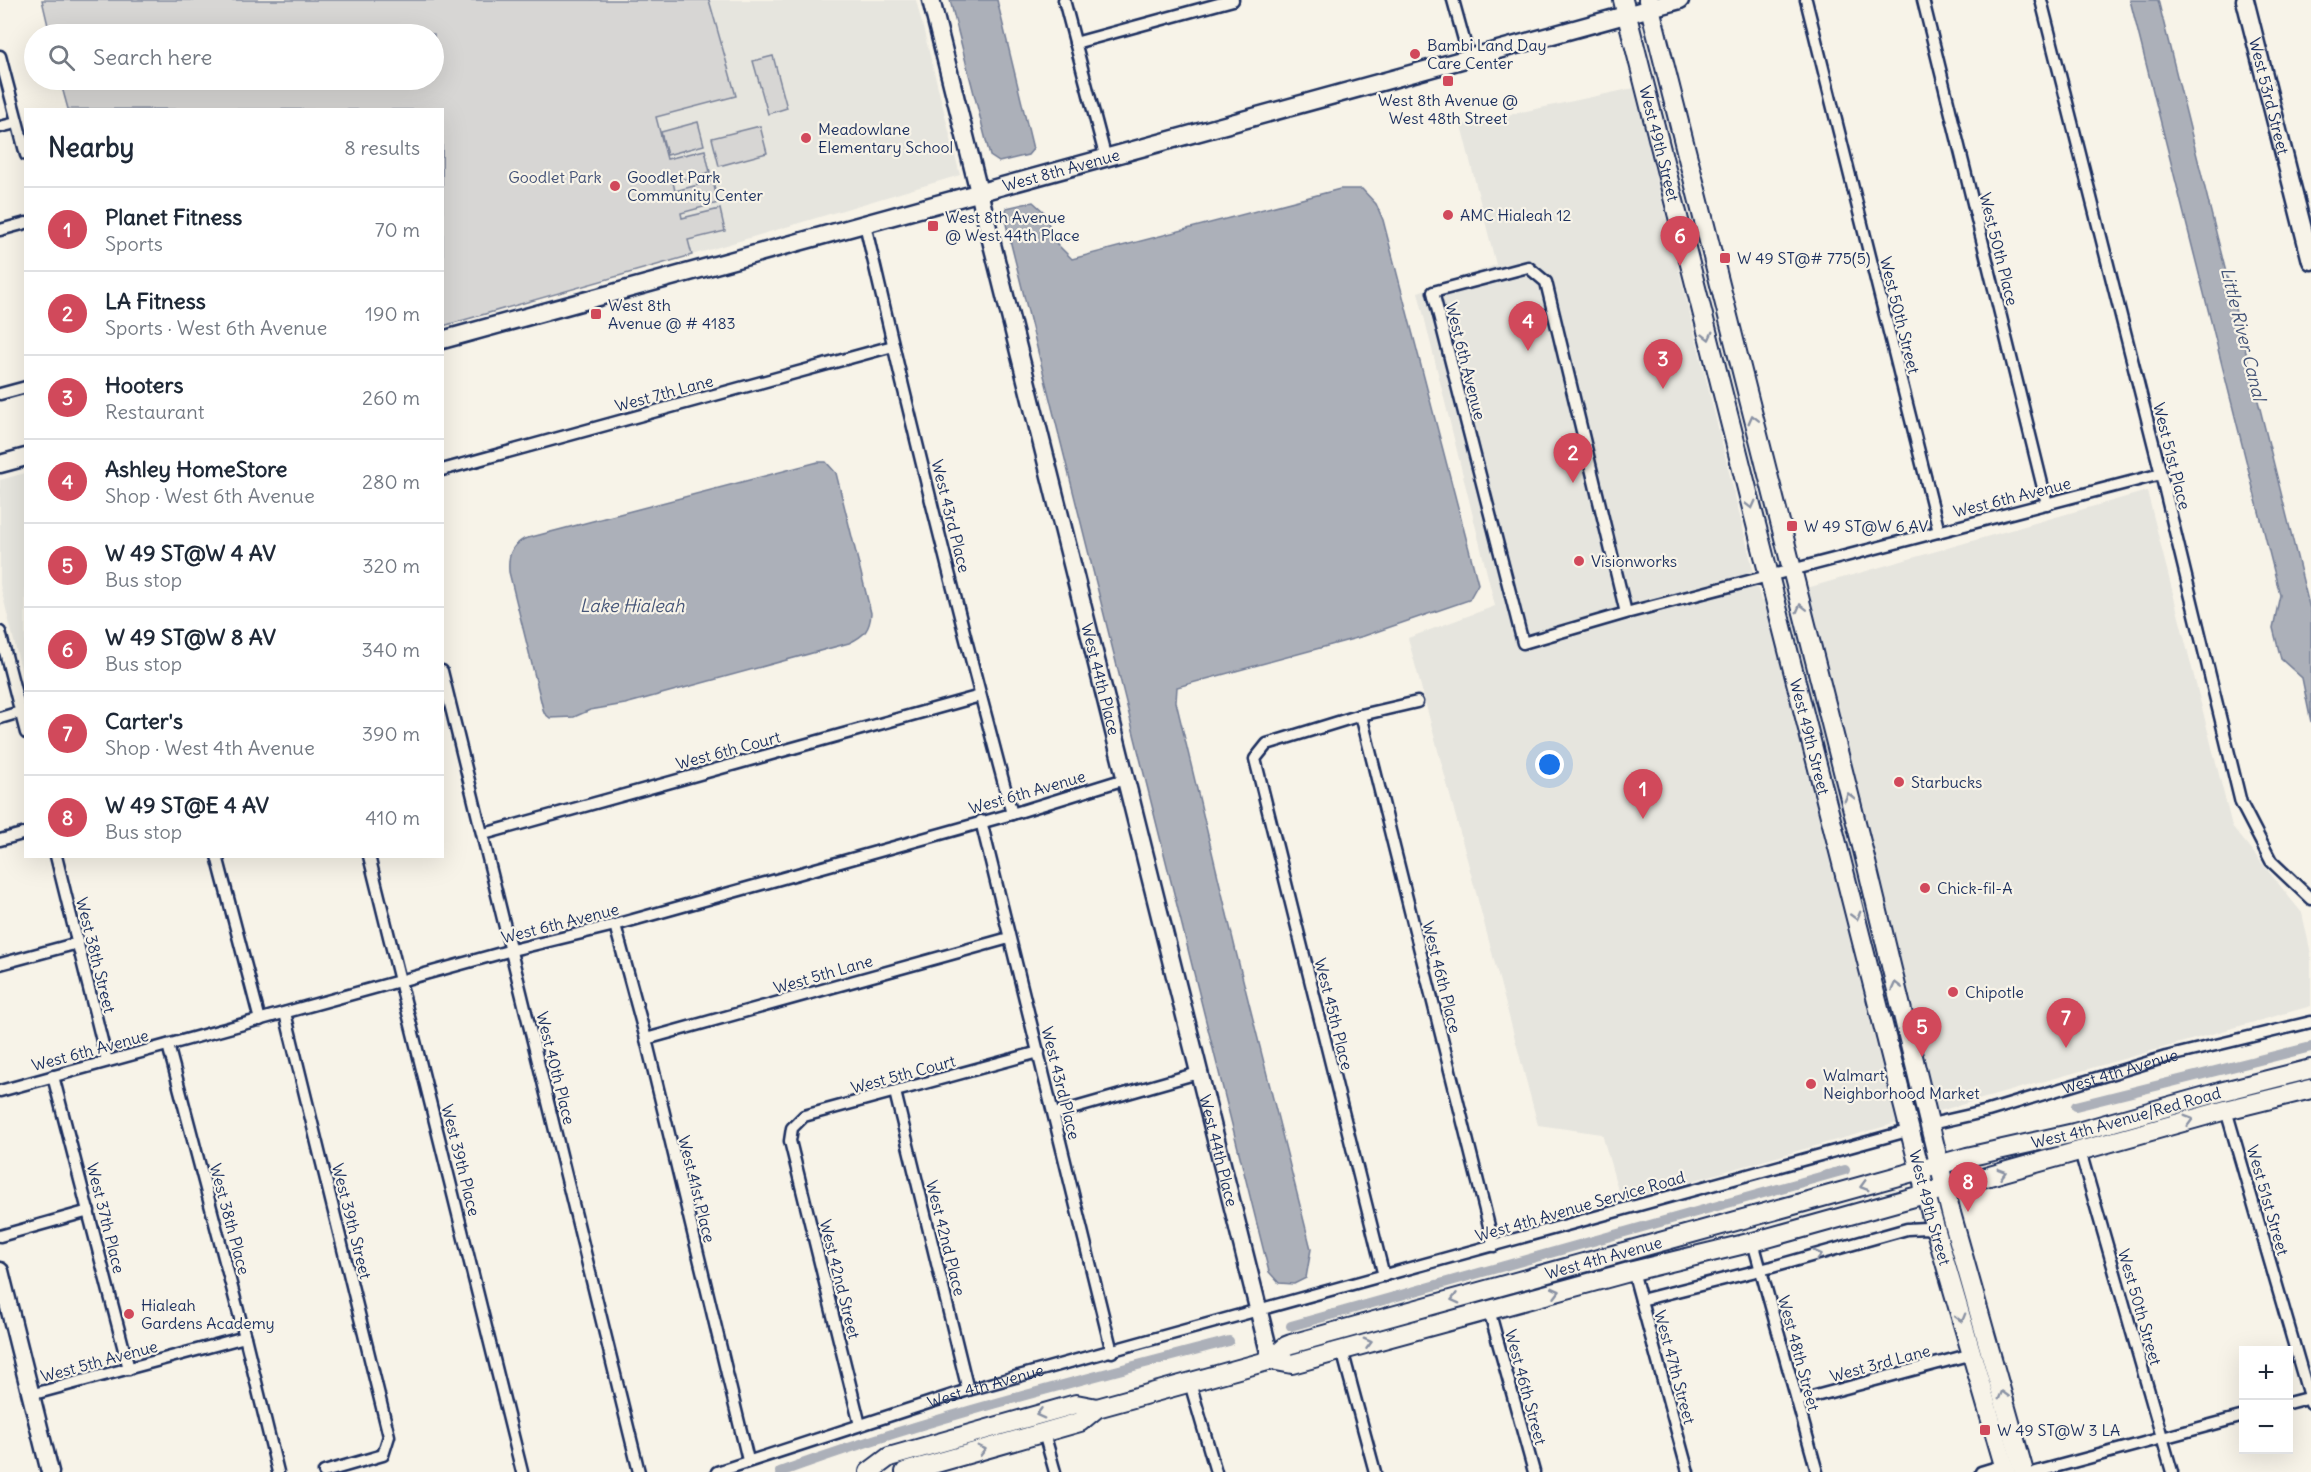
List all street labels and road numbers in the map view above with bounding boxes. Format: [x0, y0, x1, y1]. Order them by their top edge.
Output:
street label: West 53rd Street [2245, 35, 2294, 157]
street label: West 49th Street [1635, 83, 1684, 204]
street label: West 8th Avenue [1000, 144, 1122, 196]
street label: West 50th Place [1975, 190, 2023, 308]
street label: West 50th Street [1876, 254, 1924, 376]
street label: West 6th Avenue [1442, 300, 1490, 422]
street label: West 7th Lane [613, 370, 715, 416]
street label: West 51st Place [2149, 400, 2195, 512]
street label: West 43rd Place [927, 457, 975, 575]
street label: West 6th Avenue [1951, 473, 2073, 521]
street label: West 44th Place [1077, 621, 1124, 737]
street label: West 49th Street [1786, 677, 1834, 797]
street label: West 6th Court [674, 726, 783, 774]
street label: West 6th Avenue [966, 766, 1088, 818]
street label: West 38th Street [72, 895, 120, 1015]
street label: West 6th Avenue [499, 899, 621, 947]
street label: West 46th Place [1418, 919, 1466, 1035]
street label: West 5th Lane [771, 950, 875, 998]
street label: West 45th Place [1310, 956, 1358, 1072]
street label: West 40th Place [532, 1009, 580, 1127]
street label: West 43rd Place [1037, 1024, 1085, 1142]
street label: West 6th Avenue [29, 1025, 151, 1075]
street label: West 4th Avenue [2059, 1045, 2180, 1098]
street label: West 5th Court [849, 1050, 958, 1098]
street label: West 4th Avenue/Red Road [2029, 1082, 2223, 1152]
street label: West 44th Place [1195, 1092, 1242, 1209]
street label: West 39th Place [437, 1102, 485, 1218]
street label: West 41st Place [674, 1133, 720, 1245]
street label: West 51st Street [2243, 1143, 2293, 1258]
street label: West 49th Street [1905, 1148, 1956, 1268]
street label: West 37th Place [83, 1161, 129, 1275]
street label: West 38th Place [206, 1161, 254, 1277]
street label: West 39th Street [328, 1161, 376, 1281]
street label: West 4th Avenue Service Road [1473, 1166, 1687, 1246]
street label: West 42nd Place [922, 1178, 970, 1298]
street label: West 42nd Street [816, 1217, 865, 1341]
street label: West 4th Avenue [1543, 1232, 1664, 1283]
street label: West 50th Street [2114, 1247, 2166, 1368]
street label: West 48th Street [1774, 1293, 1824, 1413]
street label: West 47th Street [1650, 1308, 1700, 1427]
street label: West 46th Street [1501, 1327, 1551, 1447]
street label: West 5th Avenue [38, 1336, 160, 1386]
street label: West 3rd Lane [1828, 1340, 1932, 1386]
street label: West 4th Avenue [925, 1360, 1046, 1413]

